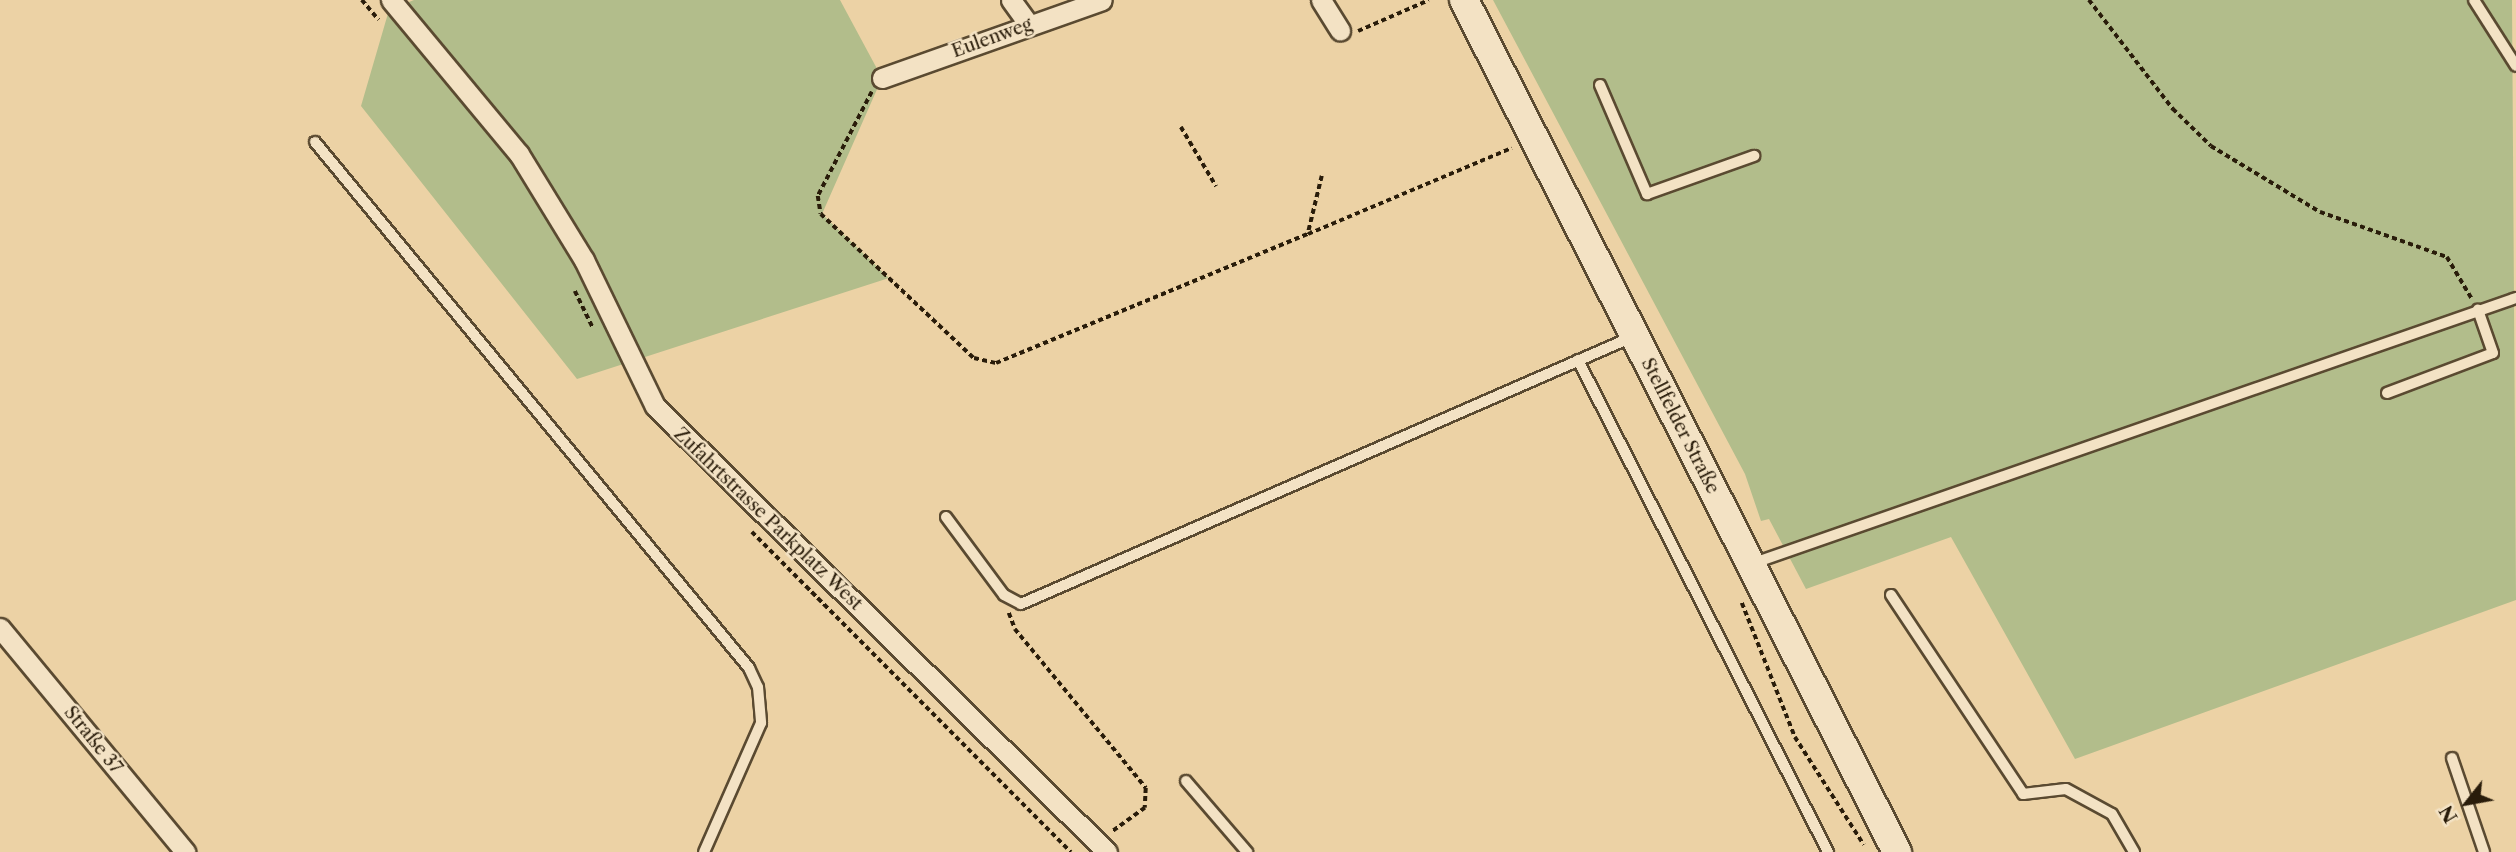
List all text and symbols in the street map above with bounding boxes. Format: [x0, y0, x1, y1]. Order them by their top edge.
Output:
street label: Eulenweg [949, 14, 1035, 62]
street label: Stellfelder Straße [1636, 354, 1724, 498]
street label: Zufahrtstrasse Parkplatz West [669, 423, 867, 615]
street label: Straße 37 [59, 702, 127, 778]
north arrow [2432, 768, 2502, 838]
text: N [2434, 801, 2463, 827]

